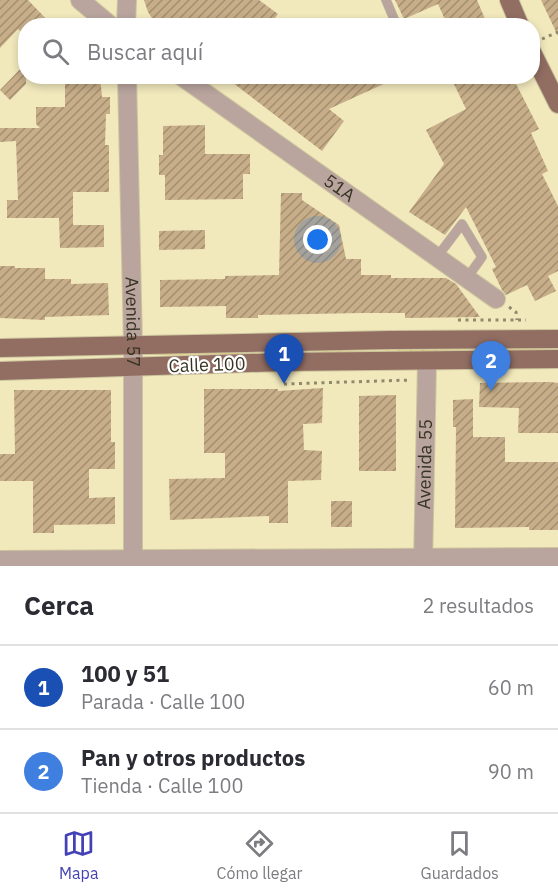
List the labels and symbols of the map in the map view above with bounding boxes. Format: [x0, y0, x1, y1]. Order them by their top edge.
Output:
street label: 51A [319, 169, 360, 207]
your location [303, 225, 332, 254]
street label: Avenida 57 [120, 276, 145, 367]
pin: 1 [264, 334, 304, 384]
pin: 2 [472, 342, 510, 391]
street label: Calle 100 [168, 352, 246, 377]
street label: Avenida 55 [412, 419, 437, 509]

